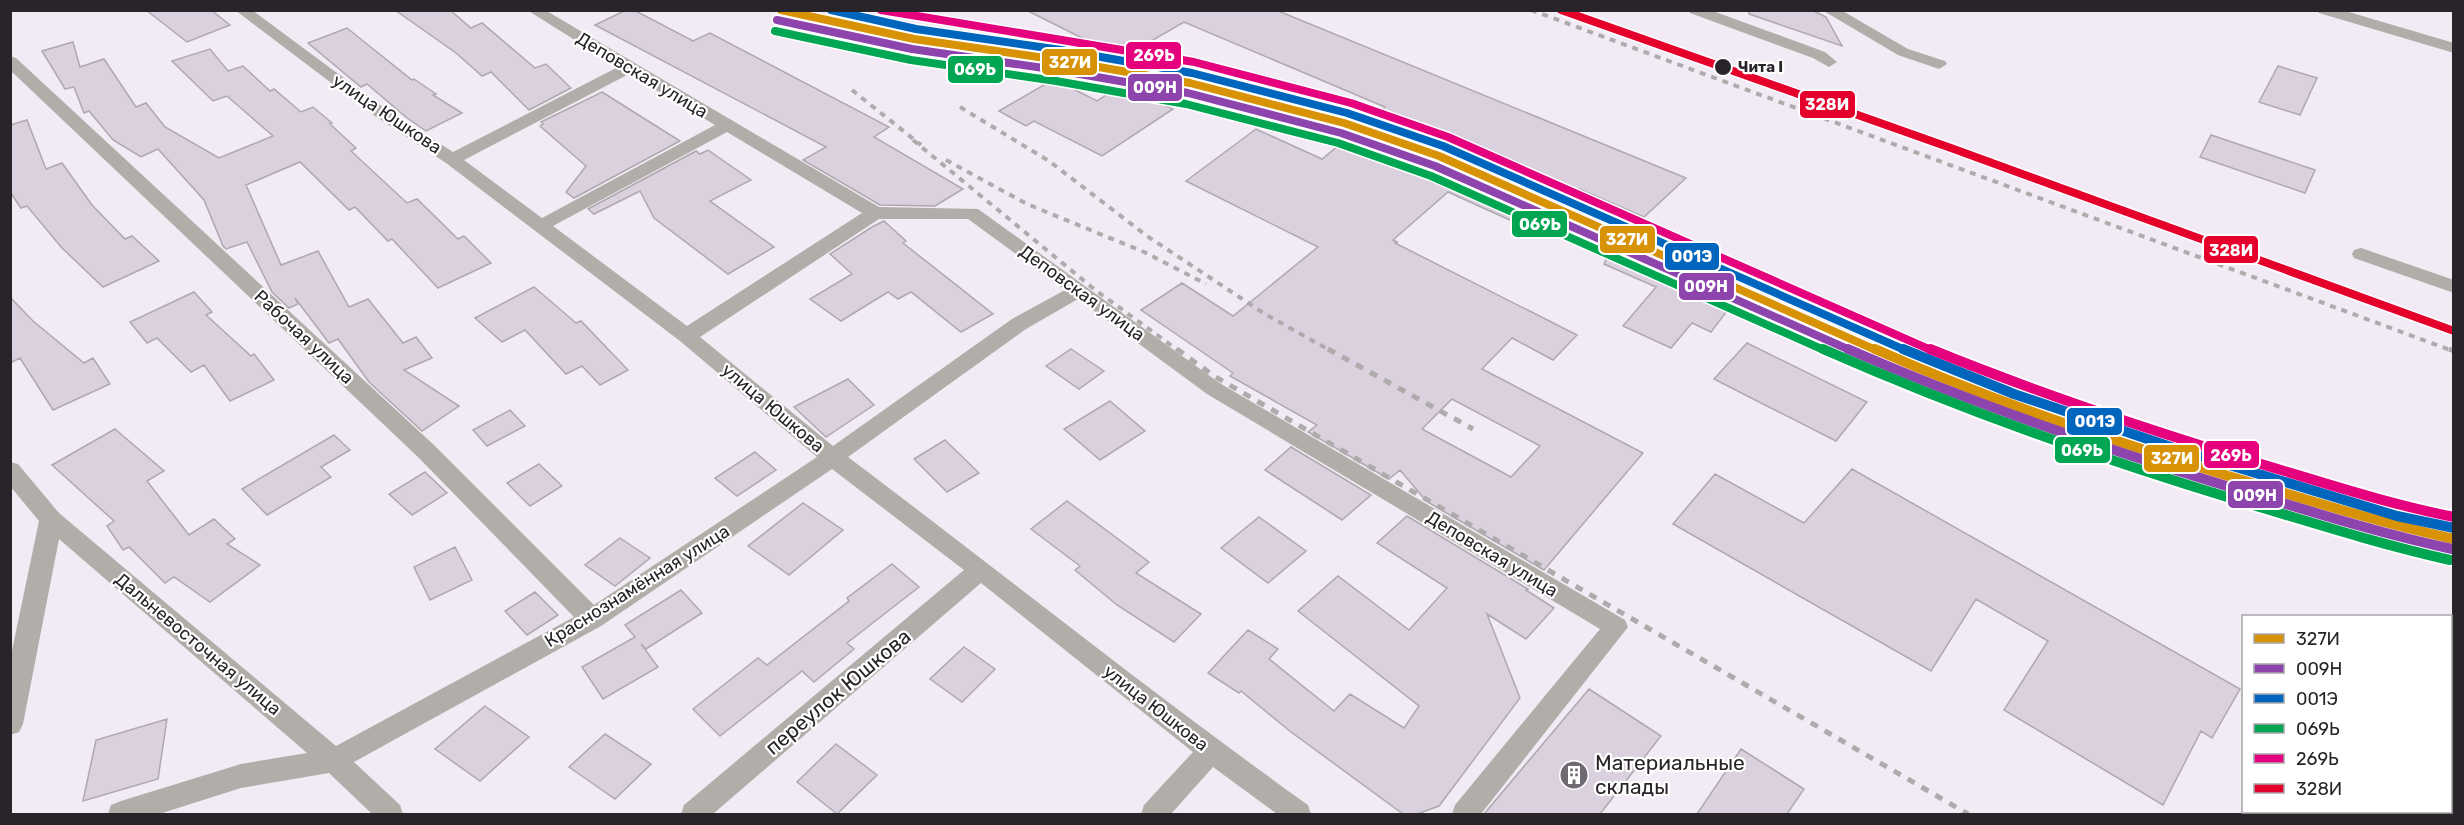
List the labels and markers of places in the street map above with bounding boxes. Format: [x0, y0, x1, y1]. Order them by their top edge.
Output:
marker: Чита I [1713, 57, 1733, 77]
place label: Чита I [1738, 58, 1783, 76]
place label: Материальные склады [1595, 750, 1745, 799]
building icon: Материальные склады [1558, 759, 1590, 791]

